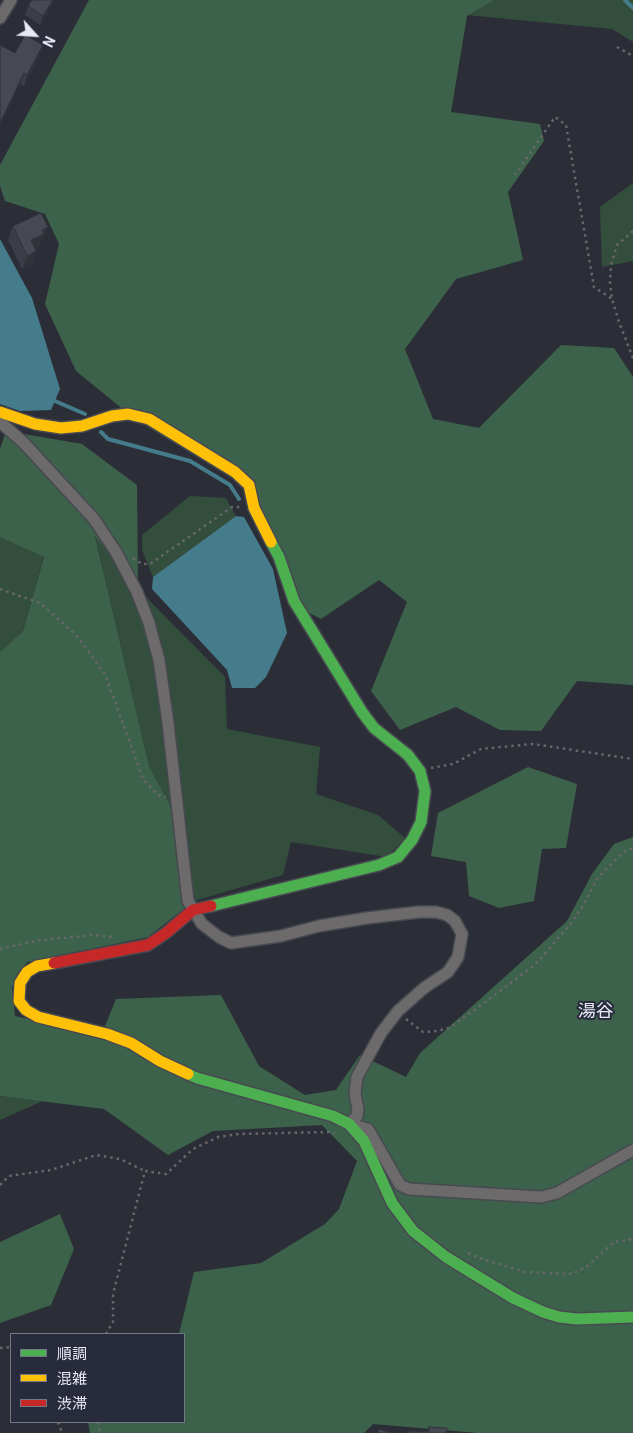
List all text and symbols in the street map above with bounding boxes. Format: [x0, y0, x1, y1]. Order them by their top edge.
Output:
north arrow [10, 10, 60, 60]
text: N [39, 34, 58, 50]
district label: 湯谷 [578, 1001, 614, 1023]
legend [10, 1333, 185, 1423]
text: 順調 [57, 1345, 87, 1363]
text: 混雑 [57, 1370, 87, 1388]
text: 渋滞 [57, 1395, 87, 1413]

